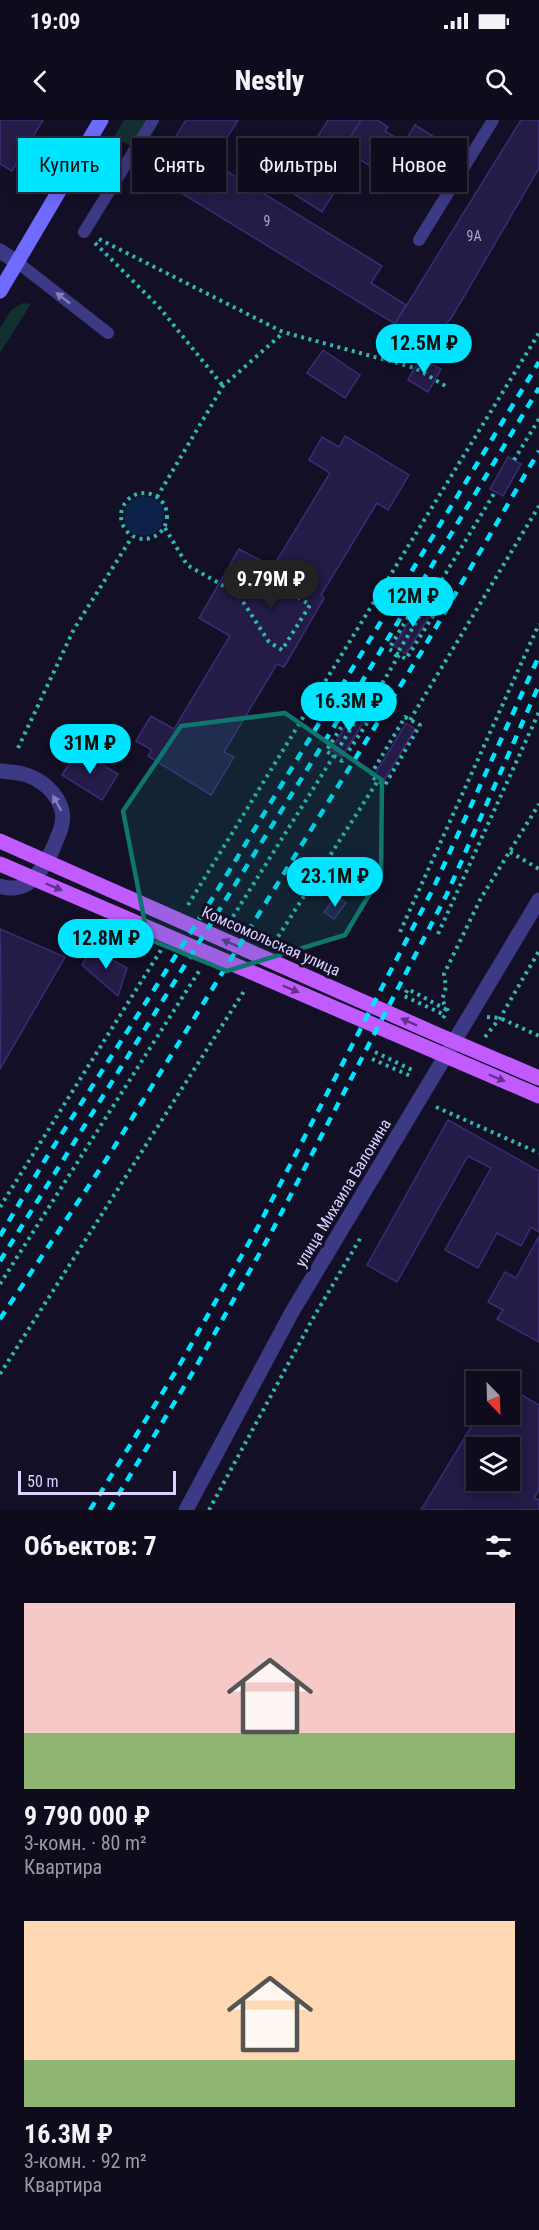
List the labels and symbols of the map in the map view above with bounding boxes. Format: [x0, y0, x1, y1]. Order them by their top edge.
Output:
house number: 9 [264, 213, 270, 229]
house number: 9А [467, 228, 481, 244]
one-way arrow [55, 291, 71, 304]
pin: 12.5M ₽ [369, 324, 479, 375]
pin: 9.79M ₽ [216, 560, 326, 611]
pin: 12M ₽ [371, 577, 455, 628]
pin: 16.3M ₽ [294, 682, 404, 733]
pin: 31M ₽ [48, 724, 132, 775]
one-way arrow [53, 794, 63, 811]
pin: 23.1M ₽ [280, 857, 390, 908]
one-way arrow [45, 883, 62, 892]
street label: Комсомольская улица [199, 902, 343, 980]
pin: 12.8M ₽ [51, 919, 161, 970]
one-way arrow [221, 938, 239, 948]
one-way arrow [282, 985, 299, 994]
one-way arrow [399, 1017, 417, 1027]
one-way arrow [488, 1074, 506, 1083]
street label: улица Михаила Балонина [291, 1115, 395, 1271]
north arrow [466, 1371, 520, 1425]
scale bar [18, 1468, 176, 1496]

